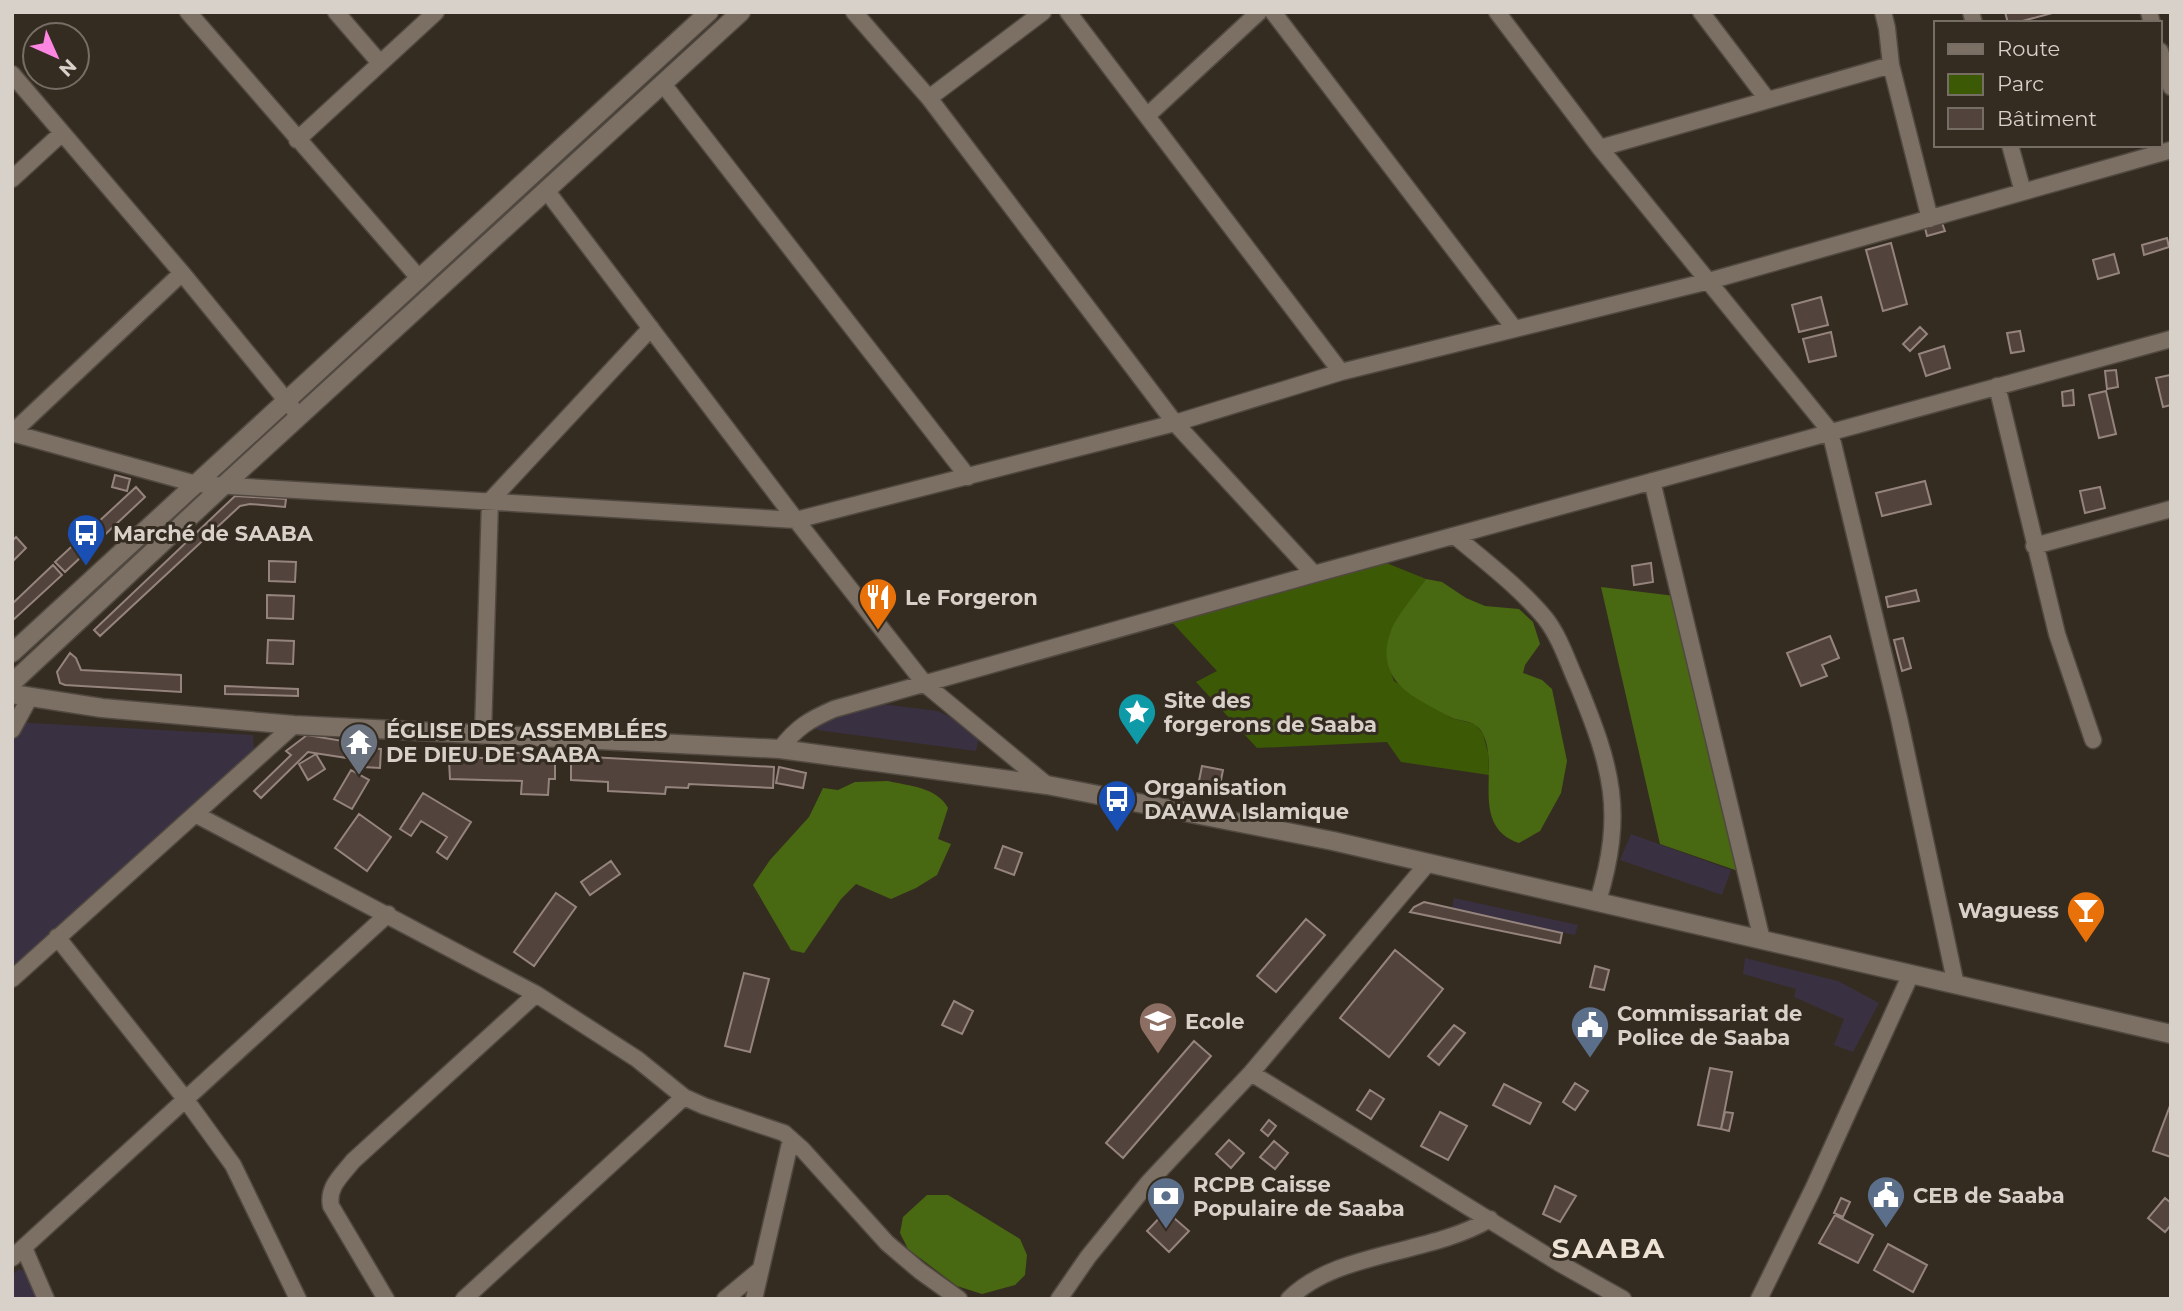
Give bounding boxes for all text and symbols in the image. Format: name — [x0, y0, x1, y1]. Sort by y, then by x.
north arrow — [21, 21, 91, 91]
legend — [1934, 21, 2162, 147]
text: Route — [1997, 36, 2060, 61]
text: N — [54, 54, 81, 81]
text: Parc — [1997, 71, 2044, 96]
text: Bâtiment — [1997, 106, 2097, 131]
bus stop icon: Marché de SAABA — [65, 512, 107, 567]
place label: Marché de SAABA — [113, 521, 314, 546]
restaurant icon: Le Forgeron — [857, 576, 899, 631]
place label: Le Forgeron — [905, 585, 1038, 610]
place label: Site des forgerons de Saaba — [1164, 688, 1377, 737]
place icon: Site des forgerons de Saaba — [1116, 691, 1158, 746]
place label: ÉGLISE DES ASSEMBLÉES DE DIEU DE SAABA — [386, 718, 667, 767]
temple icon: ÉGLISE DES ASSEMBLÉES DE DIEU DE SAABA — [338, 721, 380, 776]
place label: Organisation DA'AWA Islamique — [1144, 775, 1349, 824]
bus stop icon: Organisation DA'AWA Islamique — [1096, 778, 1138, 833]
bar icon: Waguess — [2065, 889, 2107, 944]
place label: Waguess — [1958, 898, 2059, 923]
school or university icon: Ecole — [1137, 1000, 1179, 1055]
place label: Commissariat de Police de Saaba — [1617, 1001, 1802, 1050]
public building icon: Commissariat de Police de Saaba — [1569, 1004, 1611, 1059]
place label: Ecole — [1185, 1009, 1245, 1034]
place label: RCPB Caisse Populaire de Saaba — [1193, 1172, 1405, 1221]
public building icon: CEB de Saaba — [1865, 1174, 1907, 1229]
bank icon: RCPB Caisse Populaire de Saaba — [1145, 1175, 1187, 1230]
place label: CEB de Saaba — [1913, 1183, 2065, 1208]
district label: SAABA — [1552, 1231, 1666, 1265]

